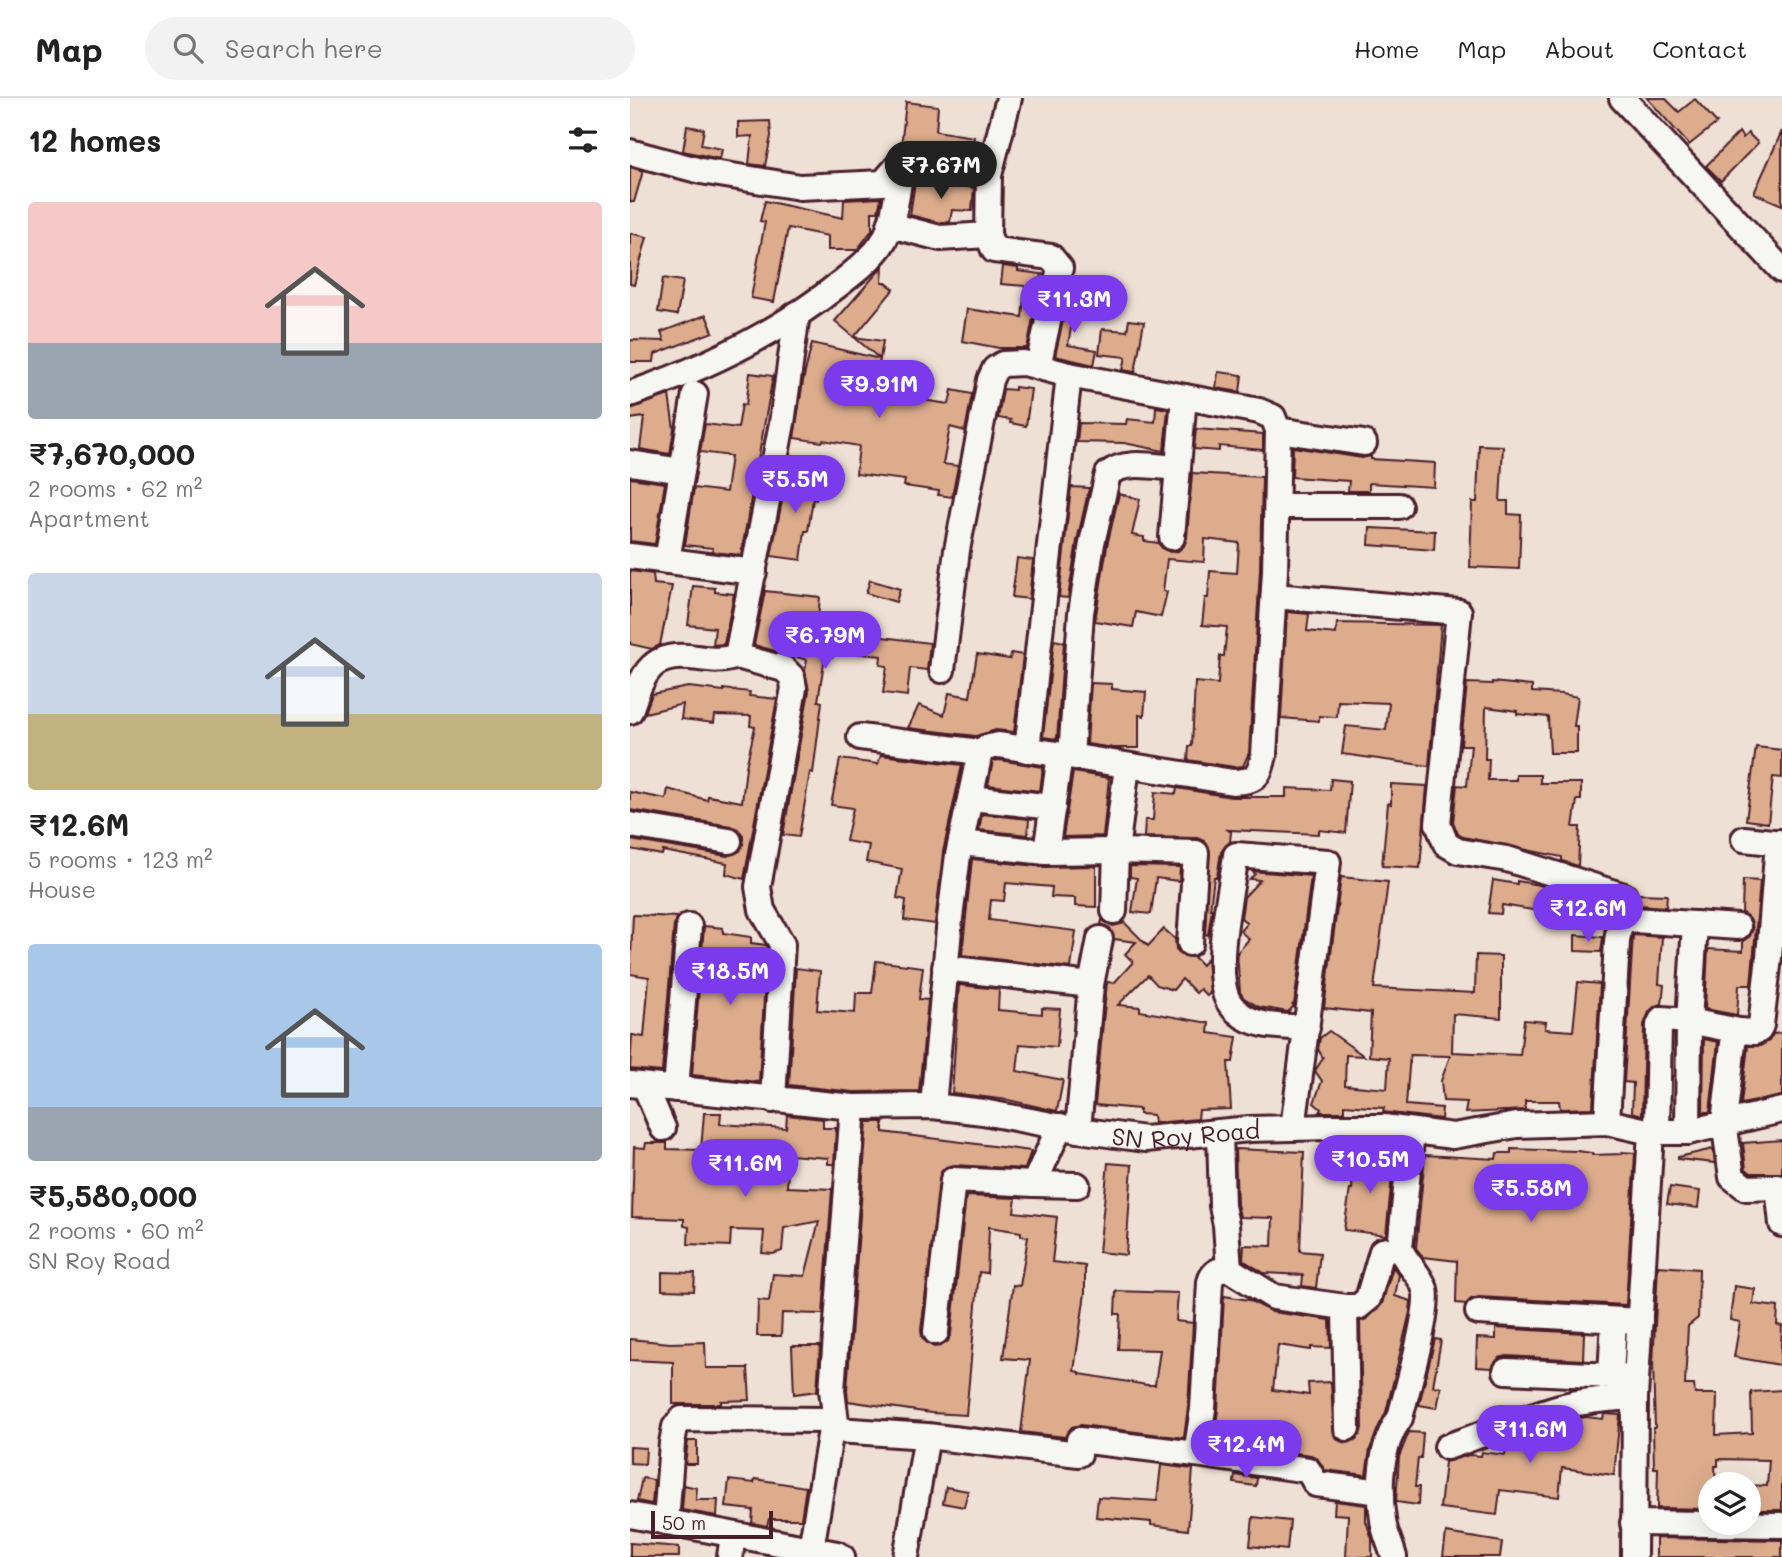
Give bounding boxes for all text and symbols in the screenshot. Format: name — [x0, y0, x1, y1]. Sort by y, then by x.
search box — [145, 17, 635, 80]
text: Map — [35, 27, 103, 70]
icon: search — [169, 29, 207, 67]
text: Search here — [225, 31, 383, 65]
text: Home — [1354, 33, 1419, 64]
text: Map — [1457, 33, 1506, 64]
text: About — [1544, 33, 1614, 64]
text: Contact — [1652, 33, 1747, 64]
text: 12 homes — [28, 120, 161, 160]
icon: filters — [564, 121, 602, 159]
pin: ₹7.67M — [884, 141, 998, 201]
text: ₹7.67M — [901, 149, 981, 179]
icon: home — [252, 248, 378, 374]
pin: ₹11.3M — [1017, 275, 1131, 335]
text: ₹11.3M — [1036, 283, 1112, 313]
pin: ₹9.91M — [822, 360, 936, 420]
text: ₹9.91M — [840, 368, 918, 398]
text: ₹7,670,000 — [28, 433, 195, 473]
pin: ₹5.5M — [746, 456, 844, 515]
text: ₹5.5M — [761, 463, 829, 493]
text: 2 rooms · 62 m² — [28, 473, 202, 503]
text: Apartment — [28, 503, 150, 533]
pin: ₹6.79M — [768, 612, 882, 671]
icon: home — [252, 619, 378, 745]
text: ₹6.79M — [784, 619, 866, 649]
text: ₹12.6M — [28, 804, 130, 844]
text: 5 rooms · 123 m² — [28, 844, 213, 874]
text: House — [28, 874, 96, 904]
pin: ₹12.6M — [1531, 884, 1645, 944]
text: ₹12.6M — [1549, 892, 1627, 922]
pin: ₹18.5M — [673, 948, 787, 1007]
text: ₹18.5M — [691, 955, 769, 985]
icon: home — [252, 990, 378, 1116]
street label: SN Roy Road — [1110, 1113, 1260, 1155]
pin: ₹10.5M — [1313, 1136, 1427, 1195]
pin: ₹11.6M — [688, 1140, 802, 1199]
text: ₹10.5M — [1330, 1143, 1410, 1173]
text: ₹11.6M — [707, 1147, 783, 1177]
pin: ₹5.58M — [1474, 1164, 1588, 1224]
text: ₹5.58M — [1490, 1172, 1572, 1202]
text: ₹5,580,000 — [28, 1175, 197, 1215]
text: 2 rooms · 60 m² — [28, 1215, 204, 1245]
text: SN Roy Road — [28, 1245, 170, 1275]
pin: ₹11.6M — [1473, 1406, 1587, 1465]
text: ₹11.6M — [1492, 1413, 1568, 1443]
pin: ₹12.4M — [1189, 1420, 1303, 1480]
text: ₹12.4M — [1207, 1428, 1285, 1458]
map controls — [1698, 1472, 1761, 1535]
button: layers — [1698, 1472, 1761, 1535]
scale bar — [651, 1508, 774, 1540]
text: 50 m — [662, 1510, 706, 1535]

